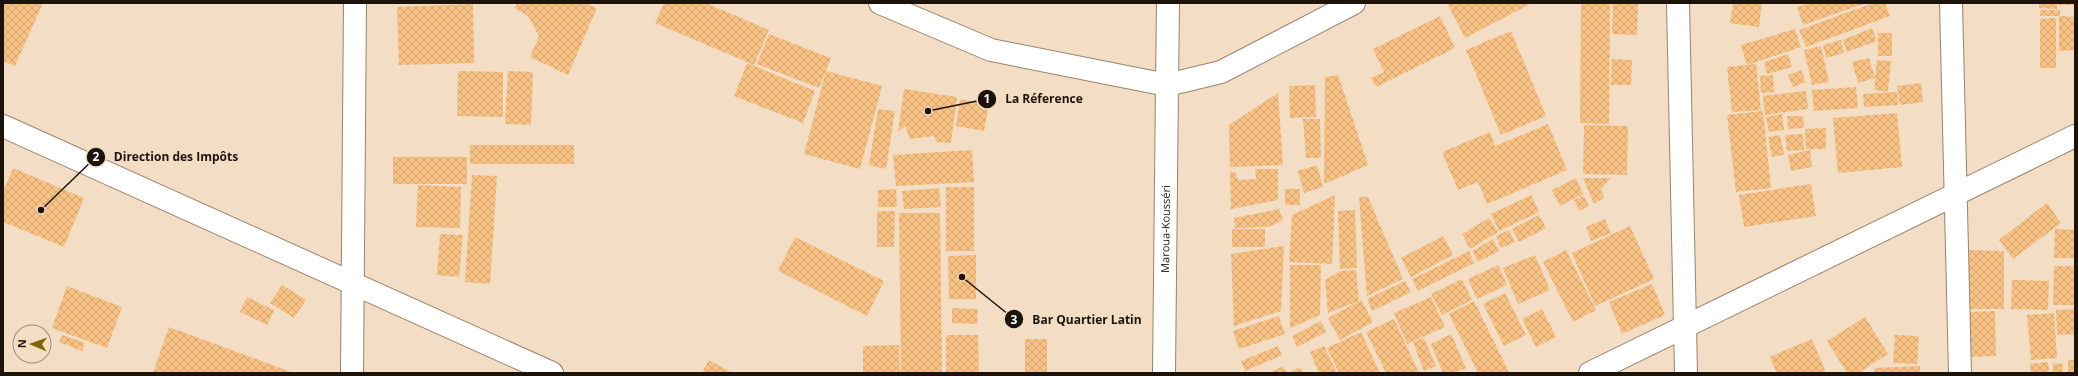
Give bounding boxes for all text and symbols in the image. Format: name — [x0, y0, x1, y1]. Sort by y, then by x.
callout: La Réference — [977, 87, 1090, 111]
text: 1 — [984, 90, 990, 107]
text: La Réference — [1005, 90, 1083, 107]
callout: Direction des Impôts — [86, 145, 246, 169]
text: 2 — [93, 148, 100, 165]
text: Direction des Impôts — [114, 148, 238, 165]
street label: Maroua-Kousséri — [1157, 185, 1173, 273]
callout: Bar Quartier Latin — [1004, 307, 1150, 331]
text: 3 — [1011, 311, 1018, 328]
text: Bar Quartier Latin — [1032, 311, 1142, 328]
north arrow — [12, 324, 52, 364]
text: N — [14, 339, 29, 348]

